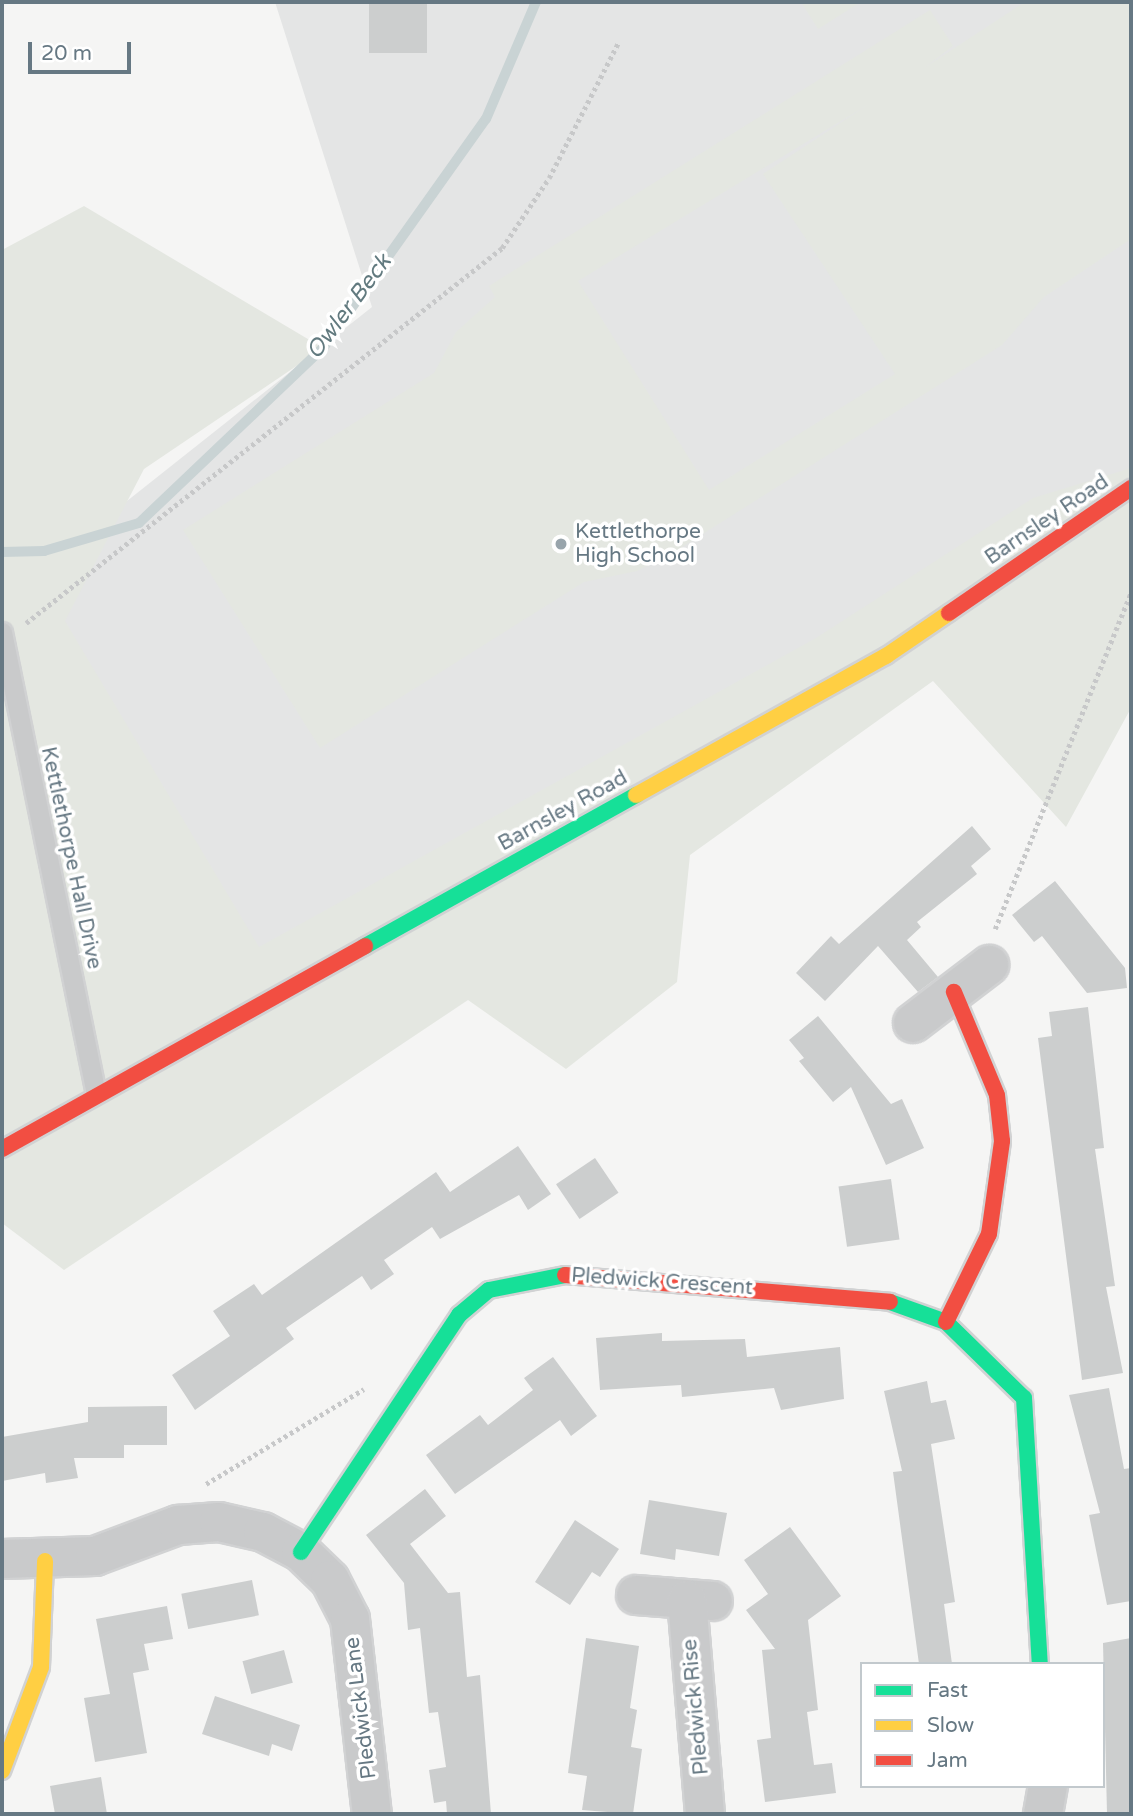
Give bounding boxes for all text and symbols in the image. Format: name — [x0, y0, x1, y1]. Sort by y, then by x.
scale bar — [32, 28, 135, 72]
text: 20 m — [41, 41, 92, 66]
water label: Owler Beck — [301, 249, 397, 365]
street label: Barnsley Road — [980, 469, 1114, 571]
place label: Kettlethorpe High School — [575, 519, 701, 569]
marker: Kettlethorpe High School — [553, 536, 569, 552]
street label: Kettlethorpe Hall Drive — [35, 745, 107, 971]
street label: Barnsley Road — [494, 765, 632, 857]
street label: Pledwick Crescent — [570, 1263, 754, 1301]
street label: Pledwick Lane — [340, 1636, 382, 1780]
street label: Pledwick Rise — [678, 1638, 714, 1776]
legend — [860, 1662, 1105, 1788]
text: Fast — [927, 1678, 968, 1703]
text: Slow — [927, 1713, 974, 1738]
text: Jam — [927, 1748, 968, 1773]

